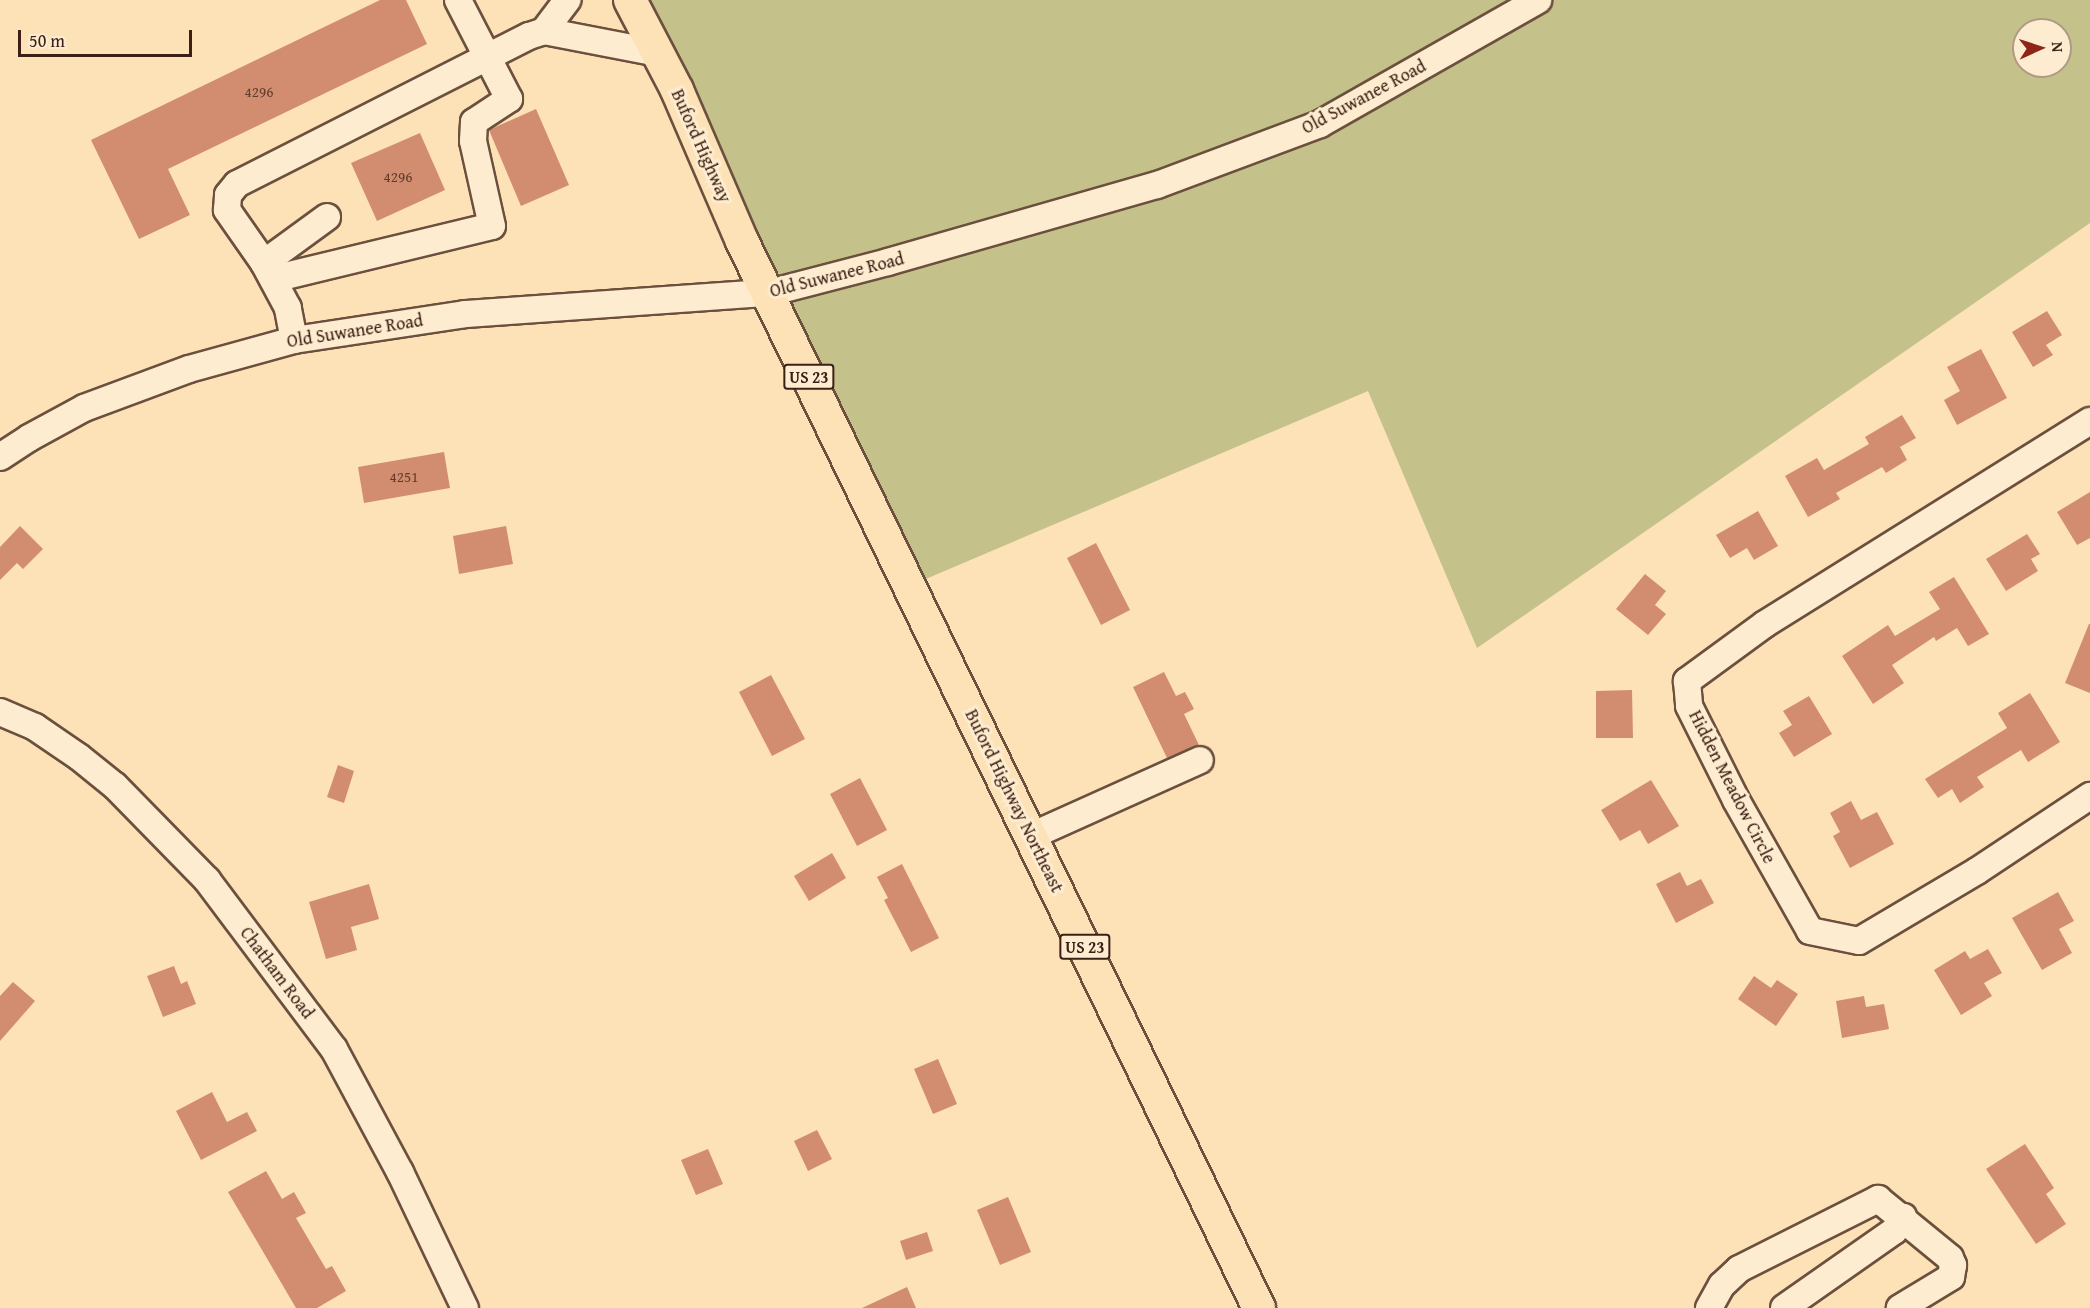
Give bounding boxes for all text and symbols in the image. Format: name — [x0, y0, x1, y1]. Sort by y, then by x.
scale bar — [21, 18, 195, 56]
north arrow — [2012, 18, 2072, 78]
text: 50 m — [29, 27, 65, 54]
text: N — [2046, 41, 2070, 53]
street label: Old Suwanee Road — [1298, 55, 1430, 139]
house number: 4296 — [245, 83, 273, 101]
street label: Buford Highway — [666, 86, 736, 206]
house number: 4296 — [384, 168, 412, 186]
street label: Old Suwanee Road — [768, 248, 906, 302]
street label: Old Suwanee Road — [285, 310, 425, 352]
road number: US 23 — [782, 364, 836, 390]
house number: 4251 — [390, 468, 418, 486]
street label: Buford Highway Northeast — [960, 706, 1068, 896]
street label: Hidden Meadow Circle — [1684, 707, 1780, 867]
street label: Chatham Road — [235, 923, 319, 1023]
road number: US 23 — [1058, 934, 1112, 960]

